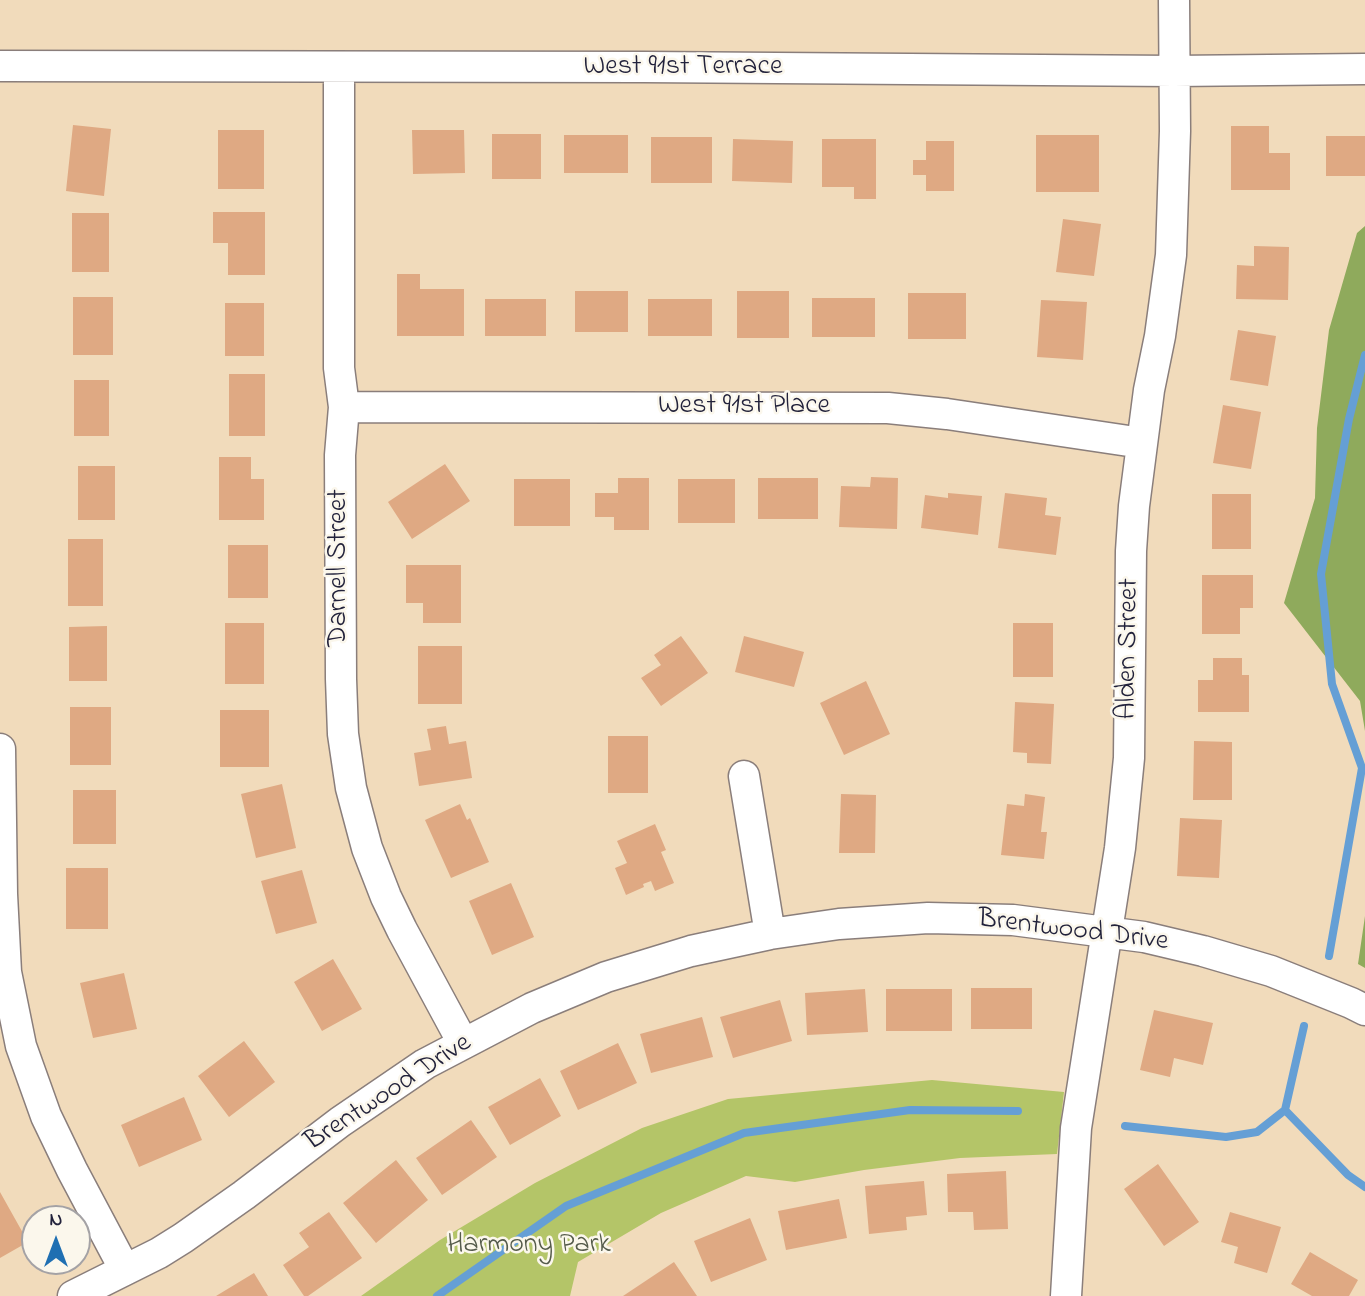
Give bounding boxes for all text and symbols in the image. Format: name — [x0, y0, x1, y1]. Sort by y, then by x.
street label: West 91st Terrace — [584, 51, 782, 85]
street label: West 91st Place — [658, 390, 830, 424]
street label: Darnell Street — [323, 489, 357, 647]
street label: Alden Street — [1112, 578, 1148, 720]
street label: Brentwood Drive — [976, 904, 1170, 960]
street label: Brentwood Drive — [299, 1028, 479, 1160]
north arrow — [21, 1205, 91, 1275]
text: N — [50, 1207, 62, 1234]
park label: Harmony Park — [447, 1229, 611, 1263]

